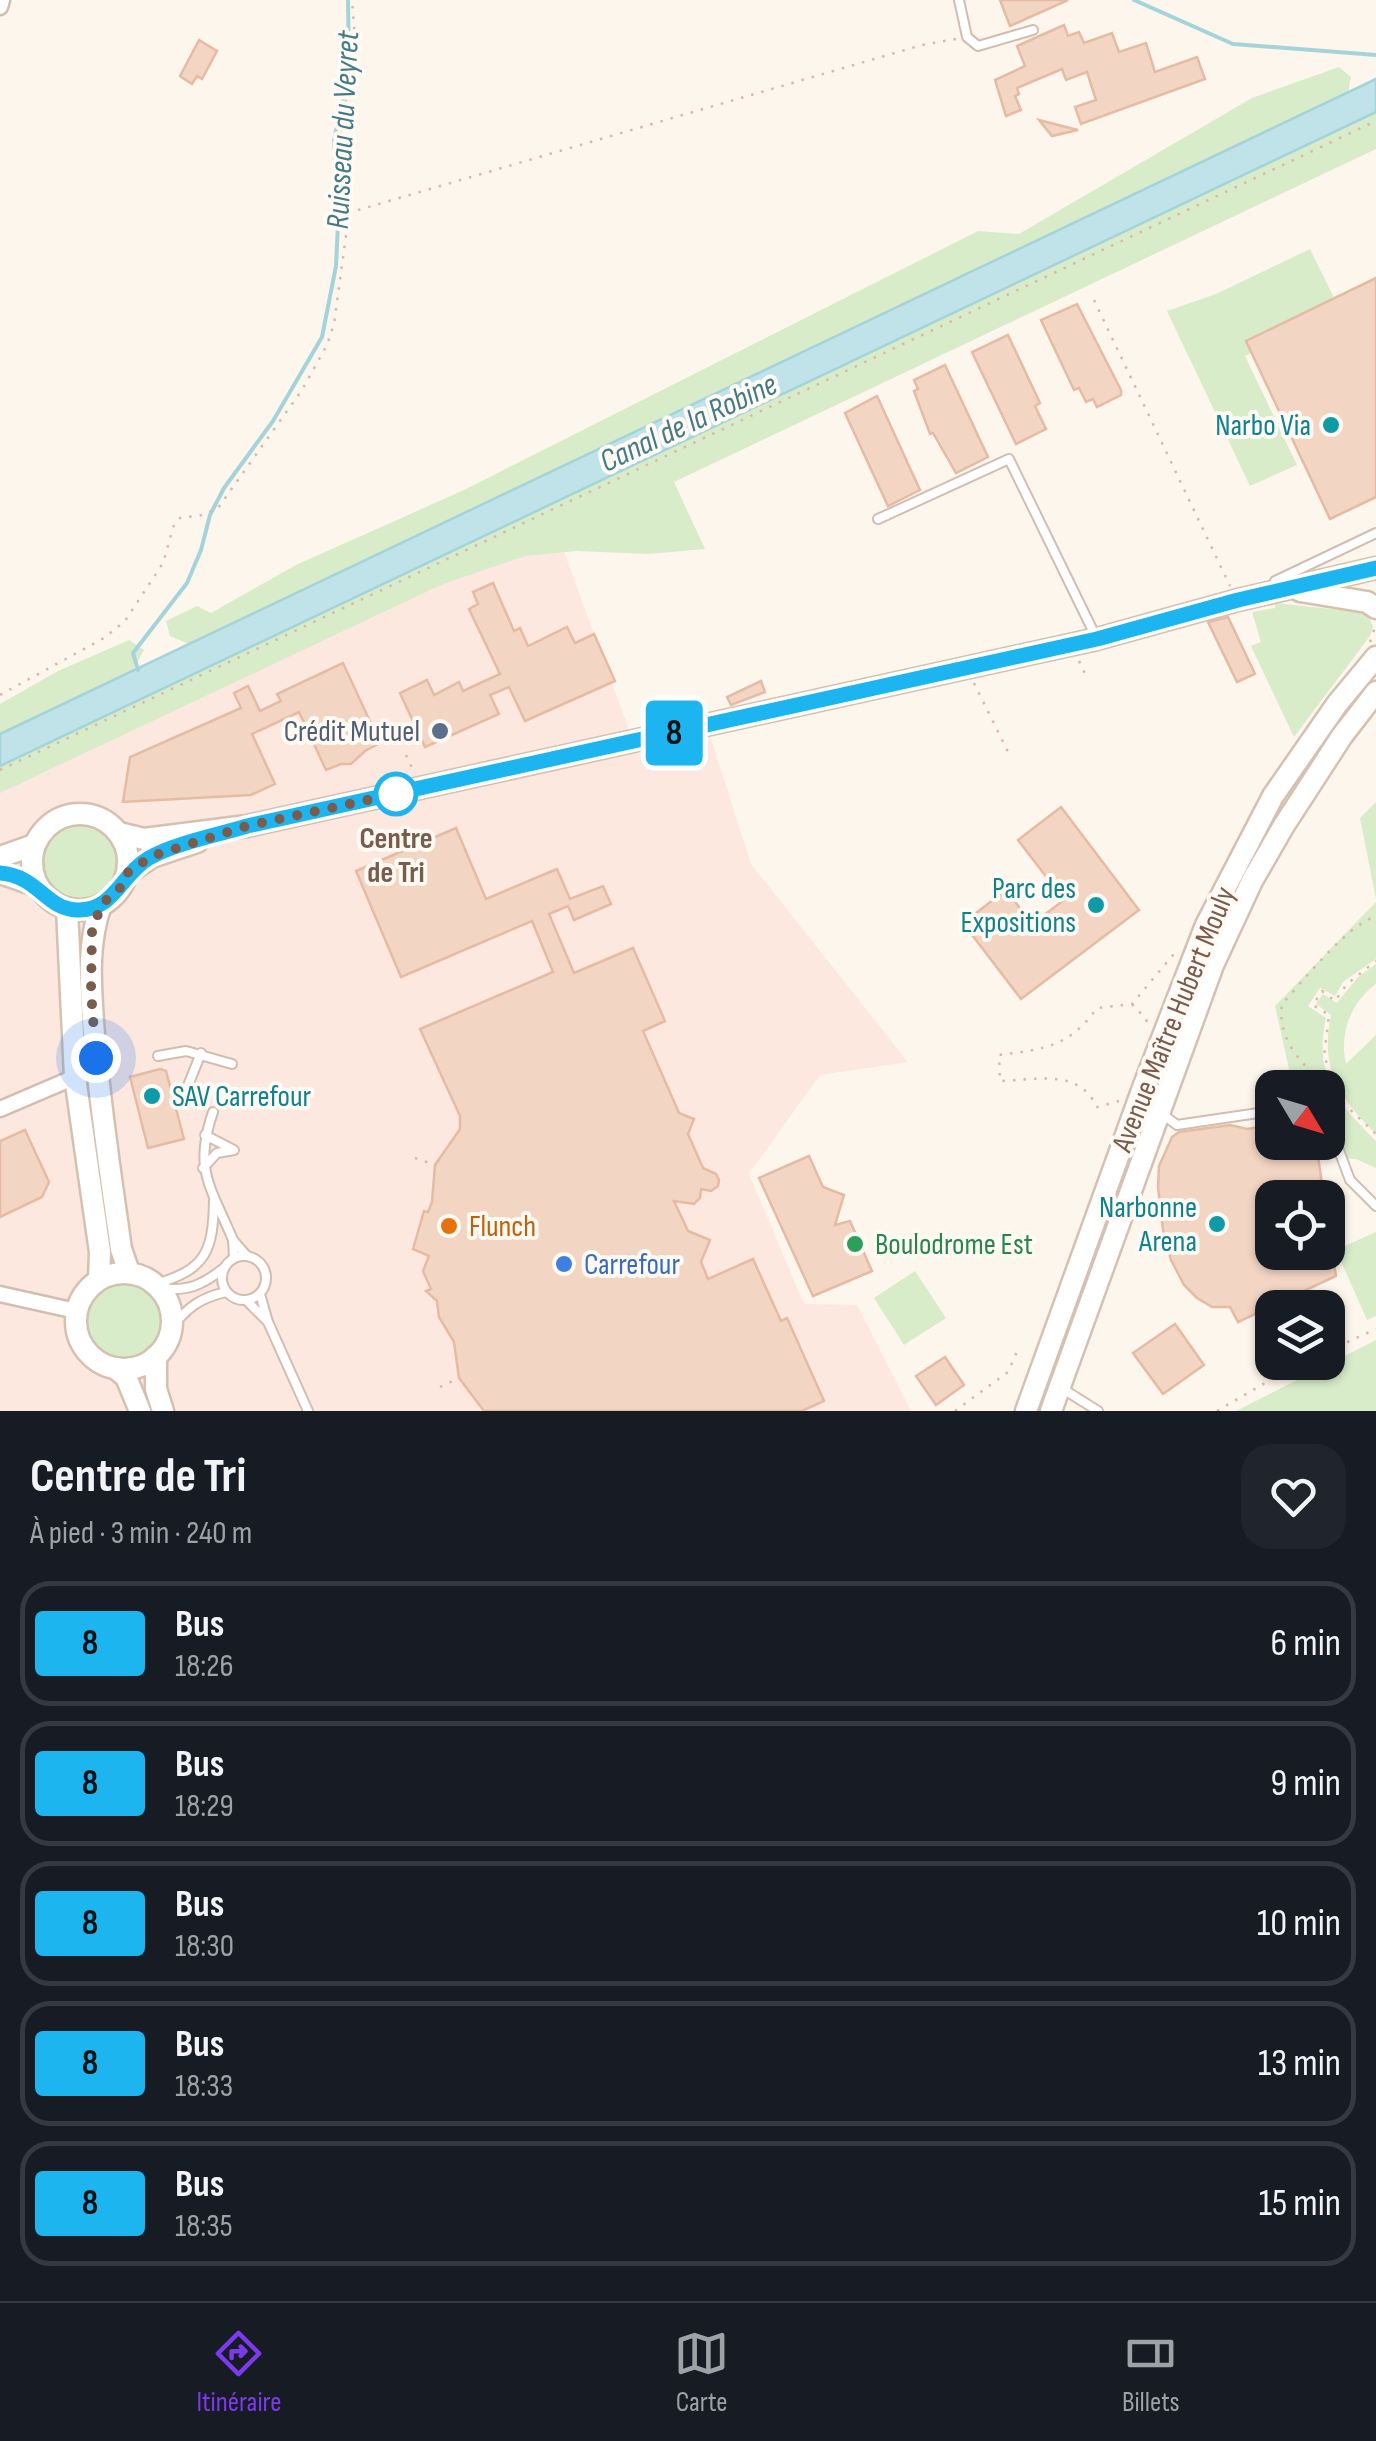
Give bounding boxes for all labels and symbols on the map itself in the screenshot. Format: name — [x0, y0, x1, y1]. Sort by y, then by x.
water label: Ruisseau du Veyret — [319, 29, 368, 230]
water label: Canal de la Robine — [594, 365, 784, 481]
place label: Narbo Via — [1215, 408, 1311, 444]
marker: Narbo Via — [1320, 414, 1342, 436]
line badge: 8 — [642, 700, 706, 766]
place label: Crédit Mutuel — [284, 714, 420, 750]
marker: Crédit Mutuel — [429, 720, 451, 742]
marker: Centre de Tri — [375, 773, 417, 815]
place label: Centre de Tri — [359, 821, 433, 891]
place label: Parc des Expositions — [960, 871, 1076, 941]
street label: Avenue Maître Hubert Mouly — [1104, 881, 1244, 1158]
marker: Parc des Expositions — [1085, 894, 1107, 916]
your location — [71, 1033, 121, 1083]
north arrow — [1255, 1070, 1345, 1160]
place label: SAV Carrefour — [172, 1079, 311, 1115]
marker: SAV Carrefour — [141, 1085, 163, 1107]
place label: Narbonne Arena — [1099, 1190, 1197, 1260]
place label: Flunch — [469, 1209, 536, 1245]
marker: Narbonne Arena — [1206, 1213, 1228, 1235]
marker: Flunch — [438, 1215, 460, 1237]
place label: Boulodrome Est — [875, 1227, 1033, 1263]
marker: Boulodrome Est — [844, 1233, 866, 1255]
place label: Carrefour — [584, 1247, 680, 1283]
marker: Carrefour — [553, 1253, 575, 1275]

